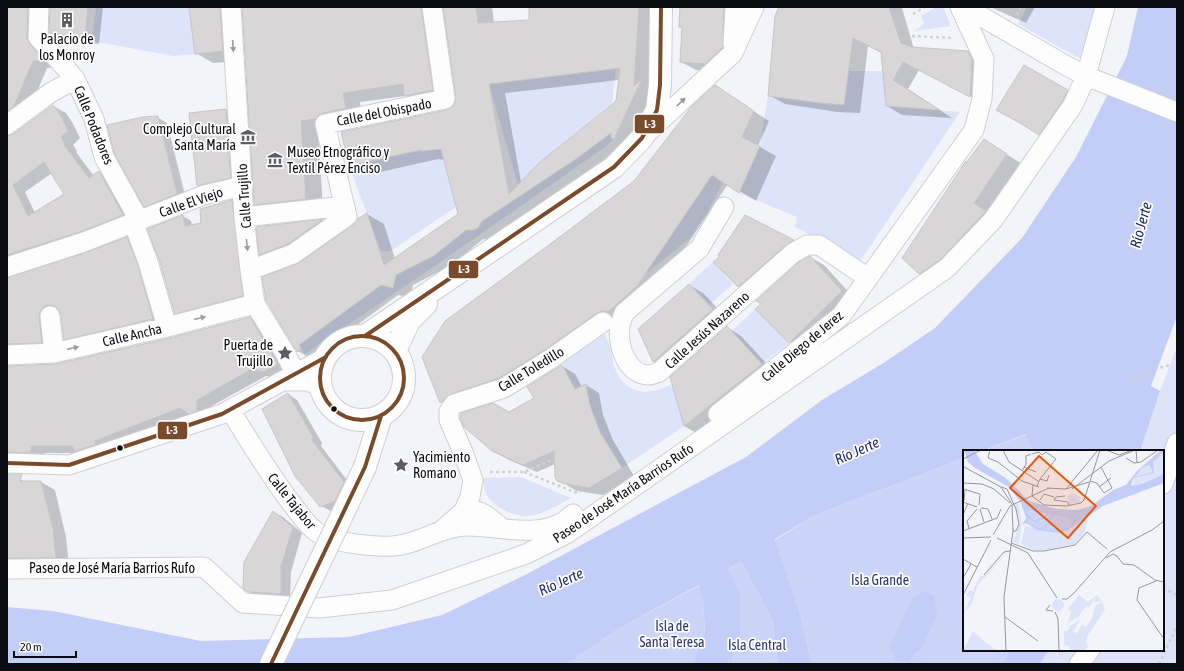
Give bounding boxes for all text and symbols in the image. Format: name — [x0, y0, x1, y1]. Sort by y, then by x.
building icon: Palacio de los Monroy — [58, 11, 76, 29]
place label: Palacio de los Monroy — [39, 31, 95, 63]
one-way arrow — [230, 40, 237, 52]
street label: Calle Podadores — [71, 83, 117, 167]
street label: Calle del Obispado — [335, 95, 433, 129]
one-way arrow — [676, 97, 686, 107]
line badge: L-3 — [634, 114, 665, 134]
text: L-3 — [644, 118, 656, 130]
place label: Complejo Cultural Santa María — [143, 121, 236, 153]
museum icon: Complejo Cultural Santa María — [239, 128, 257, 146]
place label: Museo Etnográfico y Textil Pérez Enciso — [287, 144, 389, 176]
museum icon: Museo Etnográfico y Textil Pérez Enciso — [266, 151, 284, 169]
street label: Calle Trujillo — [234, 163, 254, 229]
street label: Calle El Viejo — [157, 184, 225, 220]
water label: Río Jerte — [1126, 200, 1155, 250]
one-way arrow — [244, 239, 251, 251]
line badge: L-3 — [448, 260, 479, 279]
text: L-3 — [458, 263, 470, 275]
street label: Calle Jesús Nazareno — [662, 288, 752, 372]
street label: Calle Diego de Jerez — [758, 307, 846, 385]
one-way arrow — [194, 315, 206, 321]
street label: Calle Ancha — [101, 320, 163, 350]
place label: Puerta de Trujillo — [224, 337, 273, 369]
street label: Calle Toledillo — [495, 343, 567, 395]
place icon: Puerta de Trujillo — [276, 344, 294, 362]
one-way arrow — [67, 345, 80, 351]
unlabelled marker — [329, 404, 339, 414]
line badge: L-3 — [157, 421, 188, 440]
text: L-3 — [166, 424, 178, 436]
water label: Río Jerte — [832, 433, 882, 468]
street label: Paseo de José María Barrios Rufo — [550, 440, 696, 546]
unlabelled marker — [115, 443, 125, 453]
place label: Yacimiento Romano — [413, 449, 470, 481]
inset map — [963, 450, 1164, 651]
place icon: Yacimiento Romano — [392, 456, 410, 474]
street label: Calle Tajabor — [265, 470, 320, 533]
street label: Paseo de José María Barrios Rufo — [29, 560, 195, 576]
water label: Río Jerte — [536, 564, 586, 599]
park label: Isla Grande — [851, 572, 909, 588]
park label: Isla de Santa Teresa — [639, 618, 705, 650]
scale bar — [14, 633, 76, 659]
park label: Isla Central — [728, 637, 786, 653]
text: 20 m — [20, 640, 42, 654]

